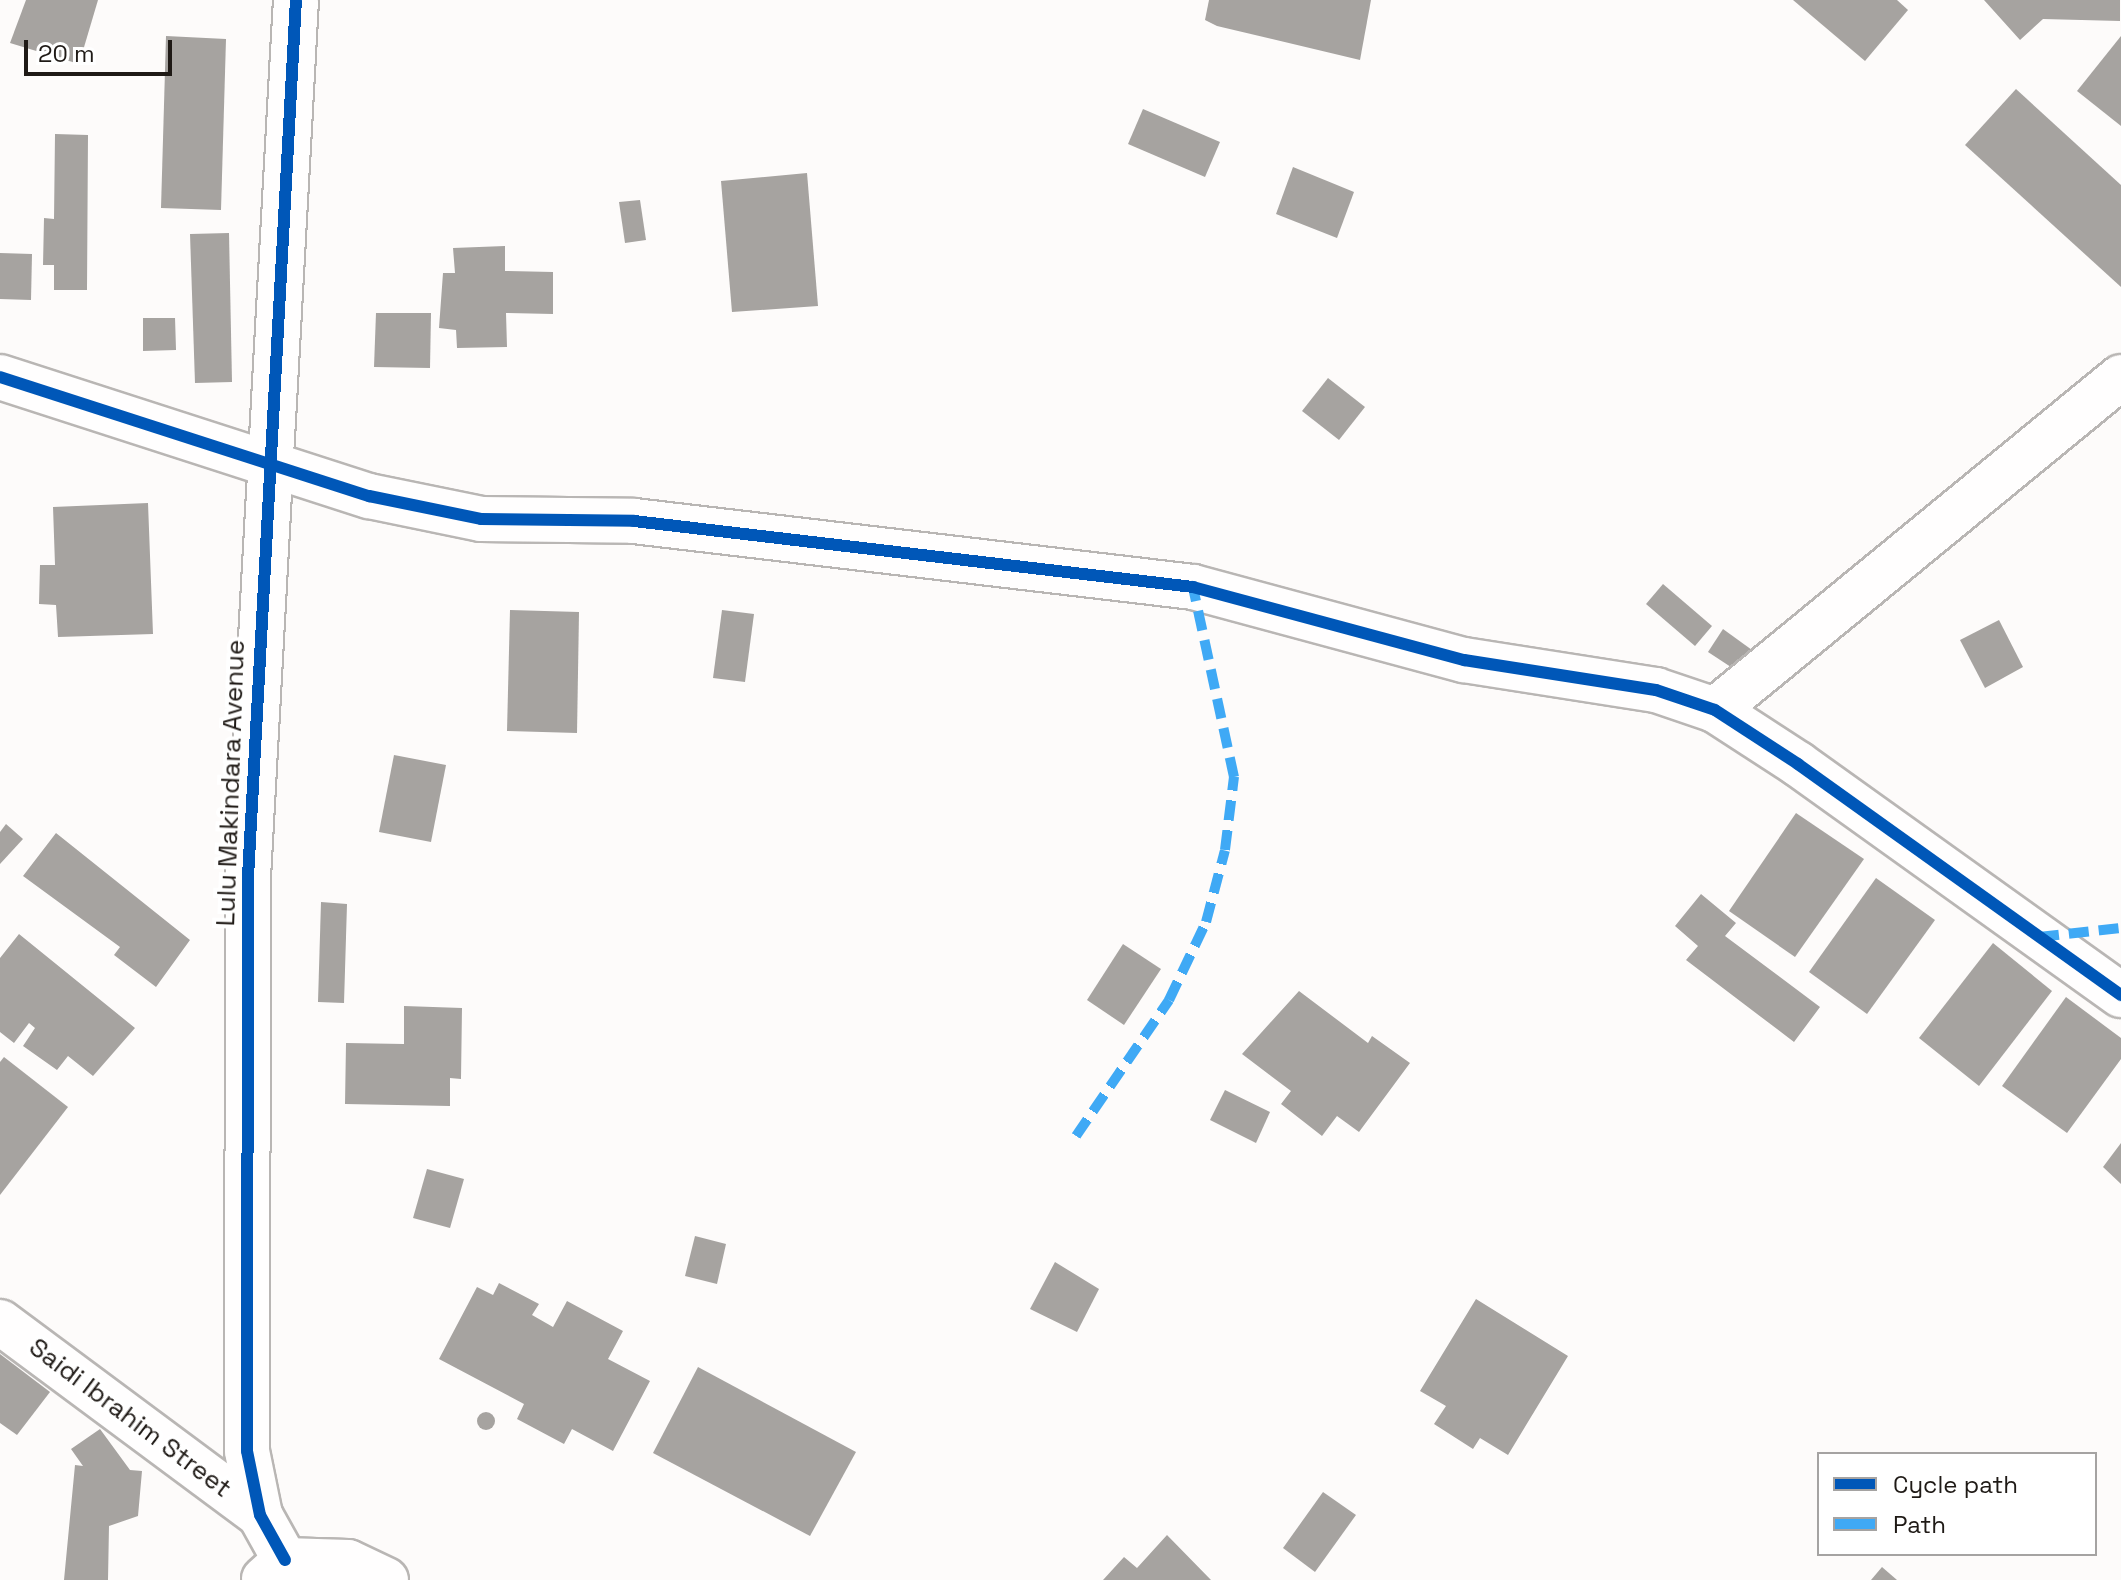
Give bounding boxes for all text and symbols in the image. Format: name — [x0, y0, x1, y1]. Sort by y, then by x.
scale bar — [28, 24, 176, 74]
text: 20 m — [38, 38, 95, 69]
street label: Lulu Makindara Avenue — [210, 639, 252, 927]
street label: Saidi Ibrahim Street — [23, 1332, 237, 1504]
legend — [1817, 1452, 2097, 1556]
text: Cycle path — [1893, 1469, 2018, 1500]
text: Path — [1893, 1509, 1946, 1540]

